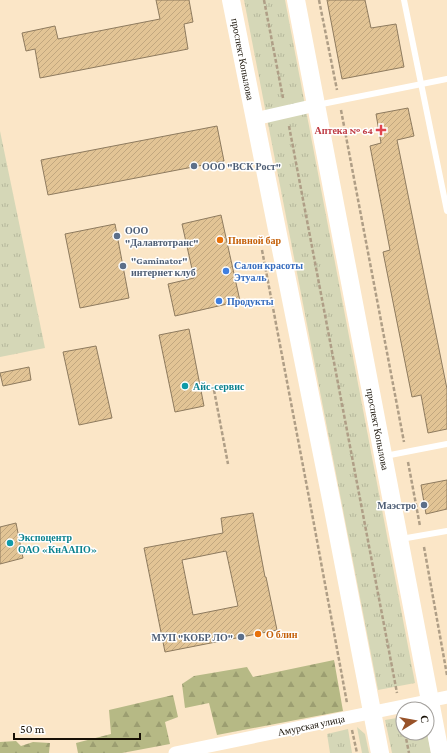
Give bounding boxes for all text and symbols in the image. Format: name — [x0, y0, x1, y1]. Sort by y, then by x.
street label: проспект Копылова — [229, 17, 256, 101]
place label: Аптека № 64 — [315, 125, 374, 136]
marker: Аптека № 64 — [376, 125, 386, 135]
marker: ООО "ВСК Рост" — [189, 161, 199, 171]
place label: ООО "ВСК Рост" — [202, 161, 281, 172]
place label: ООО "Далавтотранс" — [125, 225, 199, 248]
marker: ООО "Далавтотранс" — [112, 231, 122, 241]
marker: Пивной бар — [215, 235, 225, 245]
place label: Пивной бар — [228, 235, 281, 246]
place label: "Gaminator" интернет клуб — [131, 255, 196, 278]
place label: Салон красоты Этуаль — [234, 260, 303, 283]
marker: "Gaminator" интернет клуб — [118, 261, 128, 271]
marker: Салон красоты Этуаль — [221, 266, 231, 276]
marker: Продукты — [214, 296, 224, 306]
place label: Продукты — [227, 296, 274, 307]
marker: Айс-сервис — [180, 381, 190, 391]
place label: Айс-сервис — [193, 381, 245, 392]
street label: проспект Копылова — [364, 387, 391, 471]
place label: Маэстро — [377, 500, 416, 511]
marker: Маэстро — [419, 500, 429, 510]
place label: Экспоцентр ОАО «КнААПО» — [18, 532, 97, 555]
marker: Экспоцентр ОАО «КнААПО» — [5, 538, 15, 548]
marker: О блин — [253, 629, 263, 639]
place label: О блин — [266, 629, 298, 640]
place label: МУП "КОБР ЛО" — [151, 632, 233, 643]
marker: МУП "КОБР ЛО" — [236, 632, 246, 642]
north arrow — [395, 701, 435, 741]
street label: Амурская улица — [277, 713, 346, 738]
text: С — [418, 714, 431, 724]
scale bar — [14, 715, 140, 741]
text: 50 m — [20, 722, 45, 736]

